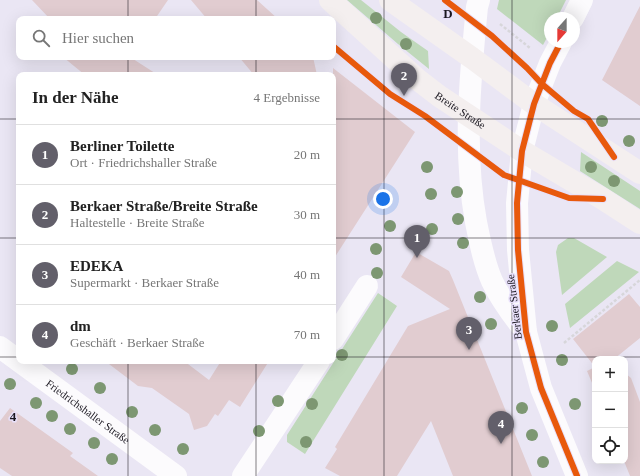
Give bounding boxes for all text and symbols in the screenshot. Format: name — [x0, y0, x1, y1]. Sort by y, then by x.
text: D — [443, 6, 453, 21]
north arrow — [544, 12, 580, 48]
search box — [16, 16, 336, 60]
icon: search — [30, 27, 52, 49]
text: Hier suchen — [62, 30, 134, 46]
pin: 2 — [391, 63, 417, 96]
text: In der Nähe — [32, 88, 119, 107]
street label: Breite Straße — [433, 89, 488, 131]
text: 4 Ergebnisse — [253, 90, 320, 105]
text: Berliner Toilette — [70, 138, 174, 154]
text: 1 — [42, 147, 48, 162]
text: 20 m — [294, 147, 320, 162]
text: Ort · Friedrichshaller Straße — [70, 155, 217, 170]
your location — [373, 189, 393, 209]
text: Berkaer Straße/Breite Straße — [70, 198, 258, 214]
text: 2 — [42, 207, 48, 222]
text: 30 m — [294, 207, 320, 222]
text: Haltestelle · Breite Straße — [70, 215, 205, 230]
pin: 1 — [404, 225, 430, 258]
text: EDEKA — [70, 258, 123, 274]
text: 3 — [42, 267, 48, 282]
text: 40 m — [294, 267, 320, 282]
street label: Berkaer Straße — [504, 274, 524, 340]
text: Supermarkt · Berkaer Straße — [70, 275, 219, 290]
pin: 3 — [456, 317, 482, 350]
text: dm — [70, 318, 91, 334]
text: 4 — [42, 327, 48, 342]
text: 70 m — [294, 327, 320, 342]
text: Geschäft · Berkaer Straße — [70, 335, 205, 350]
map controls — [592, 356, 628, 464]
button: + — [592, 356, 628, 392]
street label: Friedrichshaller Straße — [44, 377, 132, 446]
button: − — [592, 392, 628, 428]
text: 4 — [10, 409, 17, 424]
pin: 4 — [488, 411, 514, 444]
button: locate — [592, 428, 628, 464]

